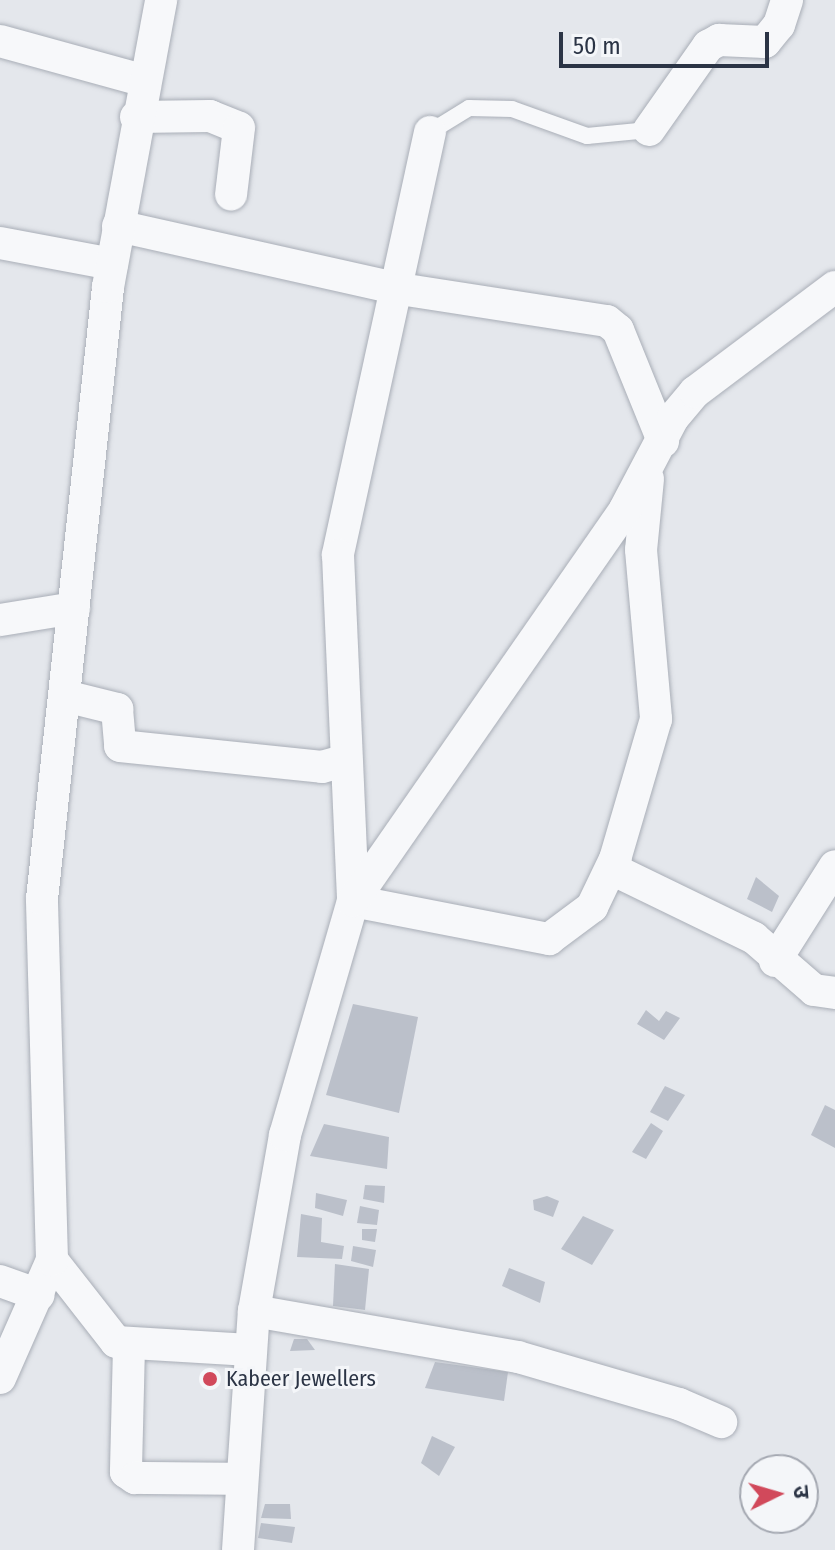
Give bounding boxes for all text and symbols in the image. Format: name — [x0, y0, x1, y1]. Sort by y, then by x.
scale bar — [563, 16, 773, 66]
text: 50 m — [573, 32, 621, 60]
place label: Kabeer Jewellers — [226, 1366, 376, 1392]
marker: Kabeer Jewellers — [201, 1370, 219, 1388]
north arrow — [739, 1454, 819, 1534]
text: उ — [787, 1484, 815, 1500]

